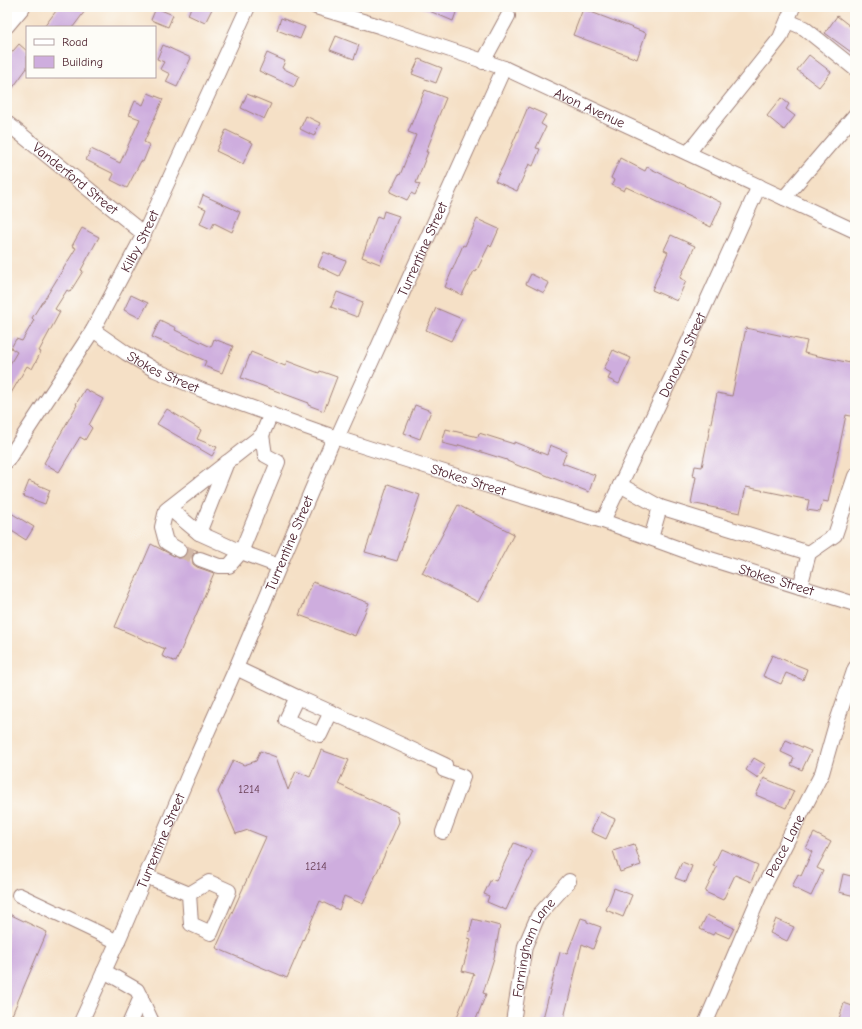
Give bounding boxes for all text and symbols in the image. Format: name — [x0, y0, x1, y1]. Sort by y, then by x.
legend — [26, 26, 156, 78]
text: Road — [62, 35, 88, 49]
text: Building — [62, 55, 103, 69]
street label: Avon Avenue — [551, 84, 627, 132]
street label: Vanderford Street — [29, 139, 122, 219]
street label: Turrentine Street — [394, 198, 452, 299]
street label: Kilby Street — [117, 207, 163, 275]
street label: Donovan Street — [655, 309, 710, 400]
street label: Stokes Street — [124, 348, 202, 397]
street label: Stokes Street — [429, 460, 509, 500]
street label: Turrentine Street — [262, 492, 318, 594]
street label: Stokes Street — [737, 560, 817, 600]
house number: 1214 — [238, 782, 260, 796]
street label: Turrentine Street — [133, 790, 189, 891]
street label: Peace Lane — [762, 812, 808, 881]
house number: 1214 — [305, 859, 327, 873]
street label: Farningham Lane — [509, 895, 559, 999]

